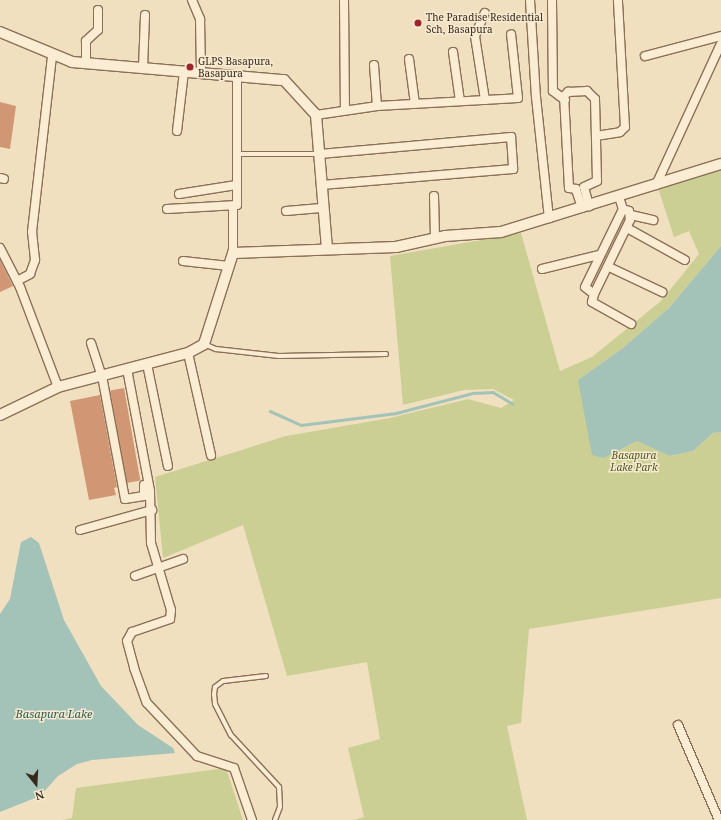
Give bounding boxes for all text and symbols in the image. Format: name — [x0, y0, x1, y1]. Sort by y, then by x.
place label: The Paradise Residential Sch, Basapura — [426, 11, 543, 34]
marker: The Paradise Residential Sch, Basapura — [413, 18, 423, 28]
place label: GLPS Basapura, Basapura — [198, 55, 273, 78]
marker: GLPS Basapura, Basapura — [185, 62, 195, 72]
park label: Basapura Lake Park — [610, 449, 658, 472]
water label: Basapura Lake — [16, 707, 92, 721]
north arrow — [16, 764, 56, 804]
text: N — [33, 787, 46, 804]

